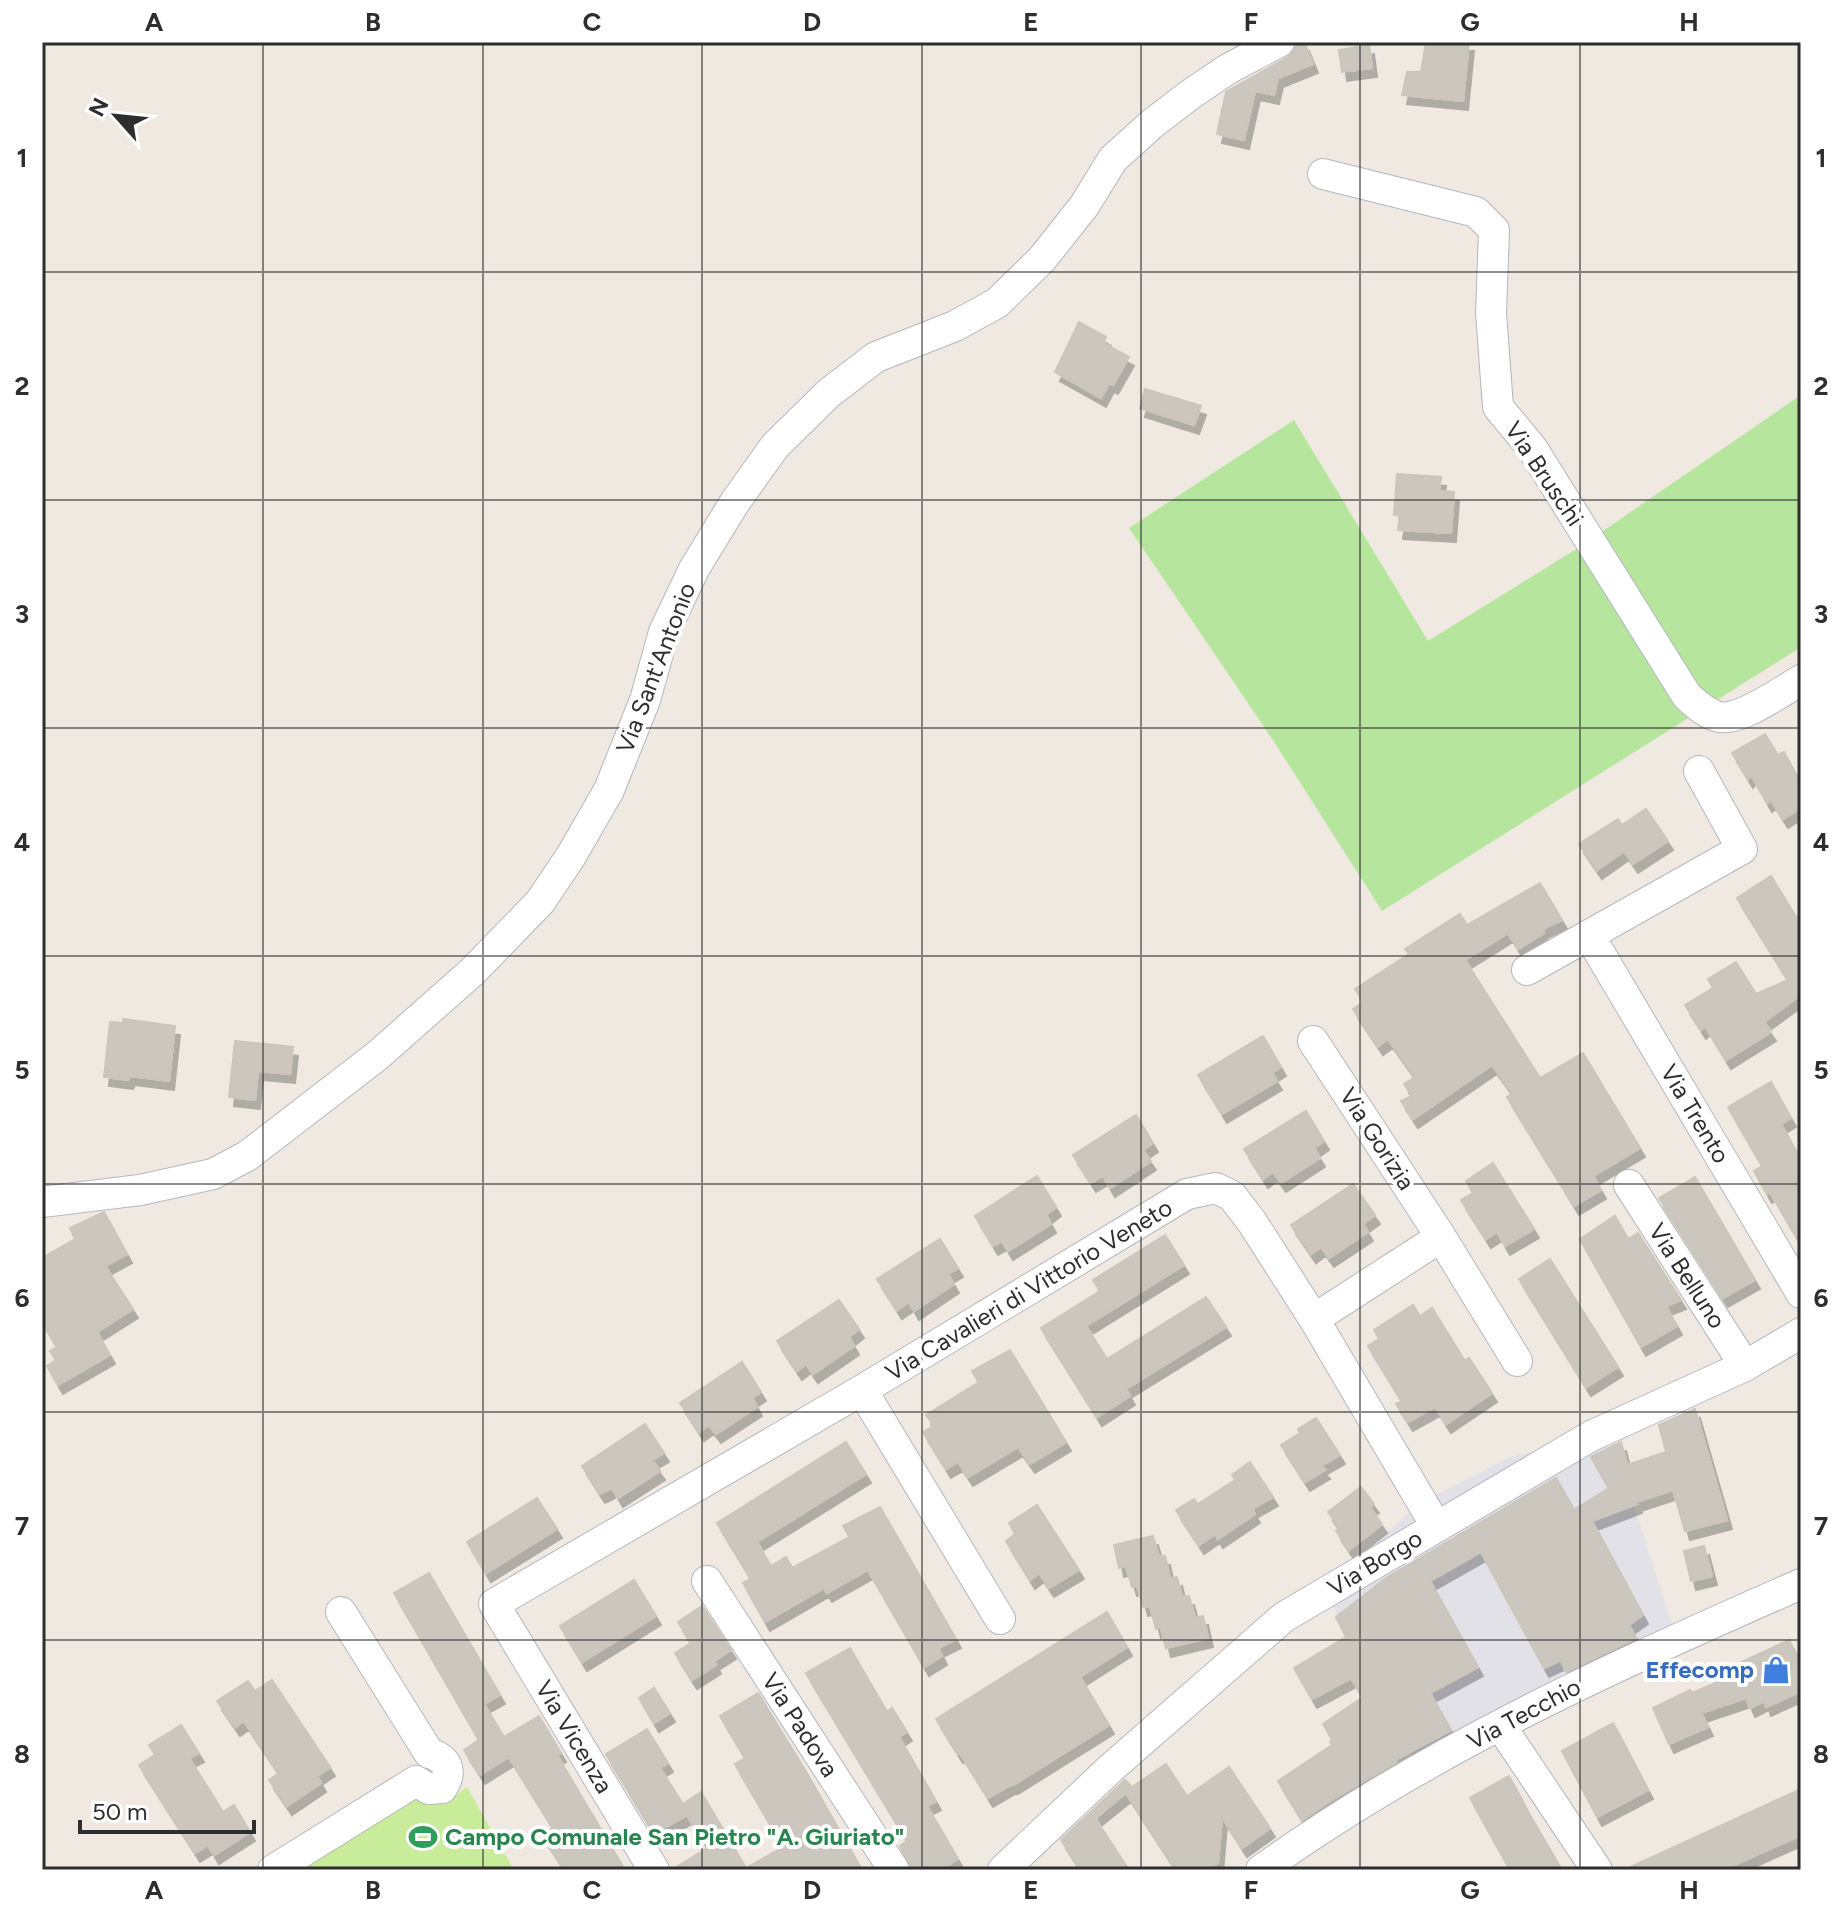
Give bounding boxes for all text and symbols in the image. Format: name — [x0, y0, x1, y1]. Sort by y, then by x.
text: A — [145, 6, 164, 38]
text: B — [365, 6, 381, 38]
text: C — [583, 6, 602, 38]
text: D — [803, 6, 821, 38]
text: E — [1023, 6, 1039, 38]
text: F — [1244, 6, 1258, 38]
text: G — [1460, 6, 1480, 38]
text: H — [1679, 6, 1699, 38]
north arrow — [76, 76, 156, 156]
text: N — [83, 93, 115, 121]
text: 1 — [17, 142, 27, 174]
text: 1 — [1816, 142, 1826, 174]
text: 2 — [14, 370, 30, 402]
text: 2 — [1813, 370, 1829, 402]
street label: Via Bruschi — [1499, 416, 1590, 531]
street label: Via Sant'Antonio — [610, 579, 701, 757]
text: 3 — [15, 598, 29, 630]
text: 3 — [1814, 598, 1828, 630]
text: 4 — [14, 826, 30, 858]
text: 4 — [1813, 826, 1829, 858]
text: 5 — [14, 1054, 30, 1086]
text: 5 — [1813, 1054, 1829, 1086]
street label: Via Trento — [1655, 1059, 1736, 1168]
street label: Via Gorizia — [1334, 1082, 1421, 1195]
street label: Via Cavalieri di Vittorio Veneto — [880, 1192, 1177, 1387]
street label: Via Belluno — [1643, 1218, 1732, 1334]
text: 6 — [14, 1282, 30, 1314]
text: 6 — [1813, 1282, 1829, 1314]
text: 7 — [15, 1510, 29, 1542]
text: 7 — [1814, 1510, 1828, 1542]
street label: Via Borgo — [1322, 1523, 1427, 1602]
place label: Effecomp — [1646, 1655, 1754, 1684]
shop icon: Effecomp — [1761, 1655, 1791, 1685]
street label: Via Padova — [756, 1667, 845, 1782]
street label: Via Tecchio — [1462, 1672, 1585, 1755]
street label: Via Vicenza — [530, 1675, 619, 1798]
text: 8 — [14, 1738, 30, 1770]
text: 8 — [1813, 1738, 1829, 1770]
scale bar — [80, 1784, 254, 1834]
text: 50 m — [92, 1797, 148, 1826]
sports icon: Campo Comunale San Pietro "A. Giuriato" — [408, 1822, 438, 1852]
place label: Campo Comunale San Pietro "A. Giuriato" — [445, 1822, 904, 1851]
text: A — [145, 1874, 164, 1906]
text: B — [365, 1874, 381, 1906]
text: C — [583, 1874, 602, 1906]
text: D — [803, 1874, 821, 1906]
text: E — [1023, 1874, 1039, 1906]
text: F — [1244, 1874, 1258, 1906]
text: G — [1460, 1874, 1480, 1906]
text: H — [1679, 1874, 1699, 1906]

